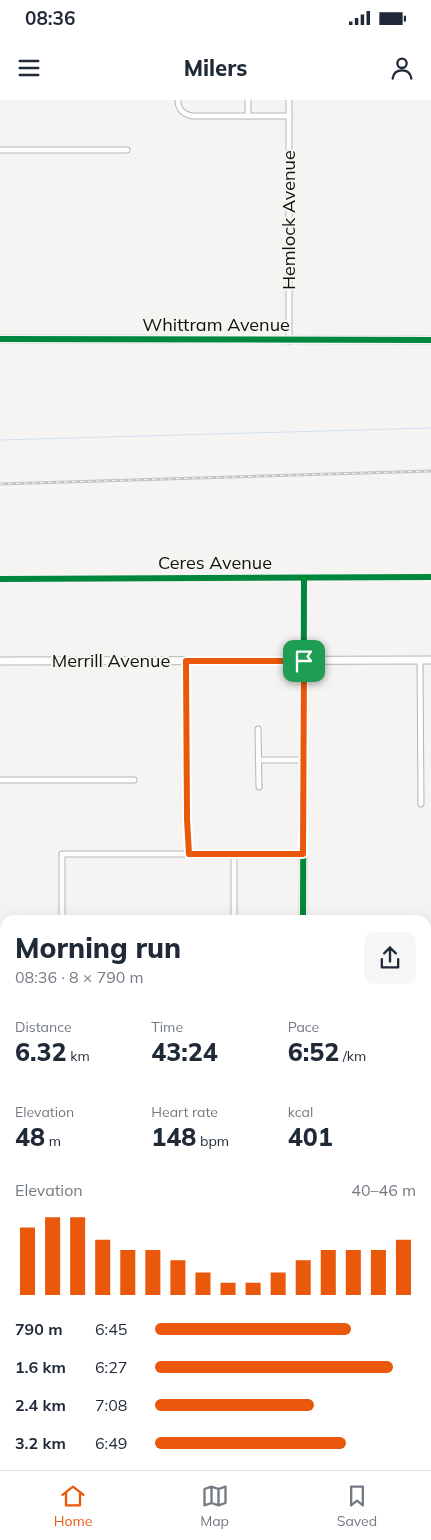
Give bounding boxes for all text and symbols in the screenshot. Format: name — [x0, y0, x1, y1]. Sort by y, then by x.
text: 08:36 — [25, 6, 75, 30]
icon: menu — [15, 54, 43, 82]
text: Milers — [184, 54, 247, 82]
icon: person — [388, 54, 416, 82]
street label: Hemlock Avenue — [277, 150, 300, 290]
street label: Whittram Avenue — [142, 313, 290, 336]
street label: Ceres Avenue — [158, 551, 272, 574]
pin — [283, 640, 325, 682]
icon: arrive — [290, 647, 318, 675]
street label: Merrill Avenue — [52, 649, 170, 672]
text: Morning run — [15, 930, 181, 965]
button: share — [364, 932, 416, 984]
text: 08:36 · 8 × 790 m — [15, 967, 144, 987]
text: Distance — [15, 1018, 72, 1036]
text: Time — [151, 1018, 183, 1036]
text: Pace — [288, 1018, 319, 1036]
text: 6.32 — [15, 1036, 67, 1067]
text: 43:24 — [151, 1036, 218, 1067]
text: 6:52 — [288, 1036, 339, 1067]
text: km — [67, 1047, 90, 1065]
text: /km — [339, 1047, 366, 1065]
text: Elevation — [15, 1103, 74, 1121]
text: Heart rate — [151, 1103, 218, 1121]
text: kcal — [288, 1103, 313, 1121]
text: 48 — [15, 1121, 45, 1152]
text: 148 — [151, 1121, 196, 1152]
text: 401 — [288, 1121, 333, 1152]
text: m — [45, 1132, 61, 1150]
text: bpm — [196, 1132, 229, 1150]
text: Elevation — [15, 1180, 83, 1200]
text: 40–46 m — [351, 1180, 416, 1200]
text: 790 m — [15, 1319, 63, 1339]
text: 6:45 — [95, 1319, 127, 1339]
text: 1.6 km — [15, 1357, 66, 1377]
text: 6:27 — [95, 1357, 127, 1377]
text: 2.4 km — [15, 1395, 66, 1415]
text: 7:08 — [95, 1395, 127, 1415]
text: 3.2 km — [15, 1433, 66, 1453]
text: 6:49 — [95, 1433, 127, 1453]
tab: Home — [54, 1482, 92, 1530]
tab: Map — [200, 1482, 229, 1530]
tab: Saved — [337, 1482, 377, 1530]

